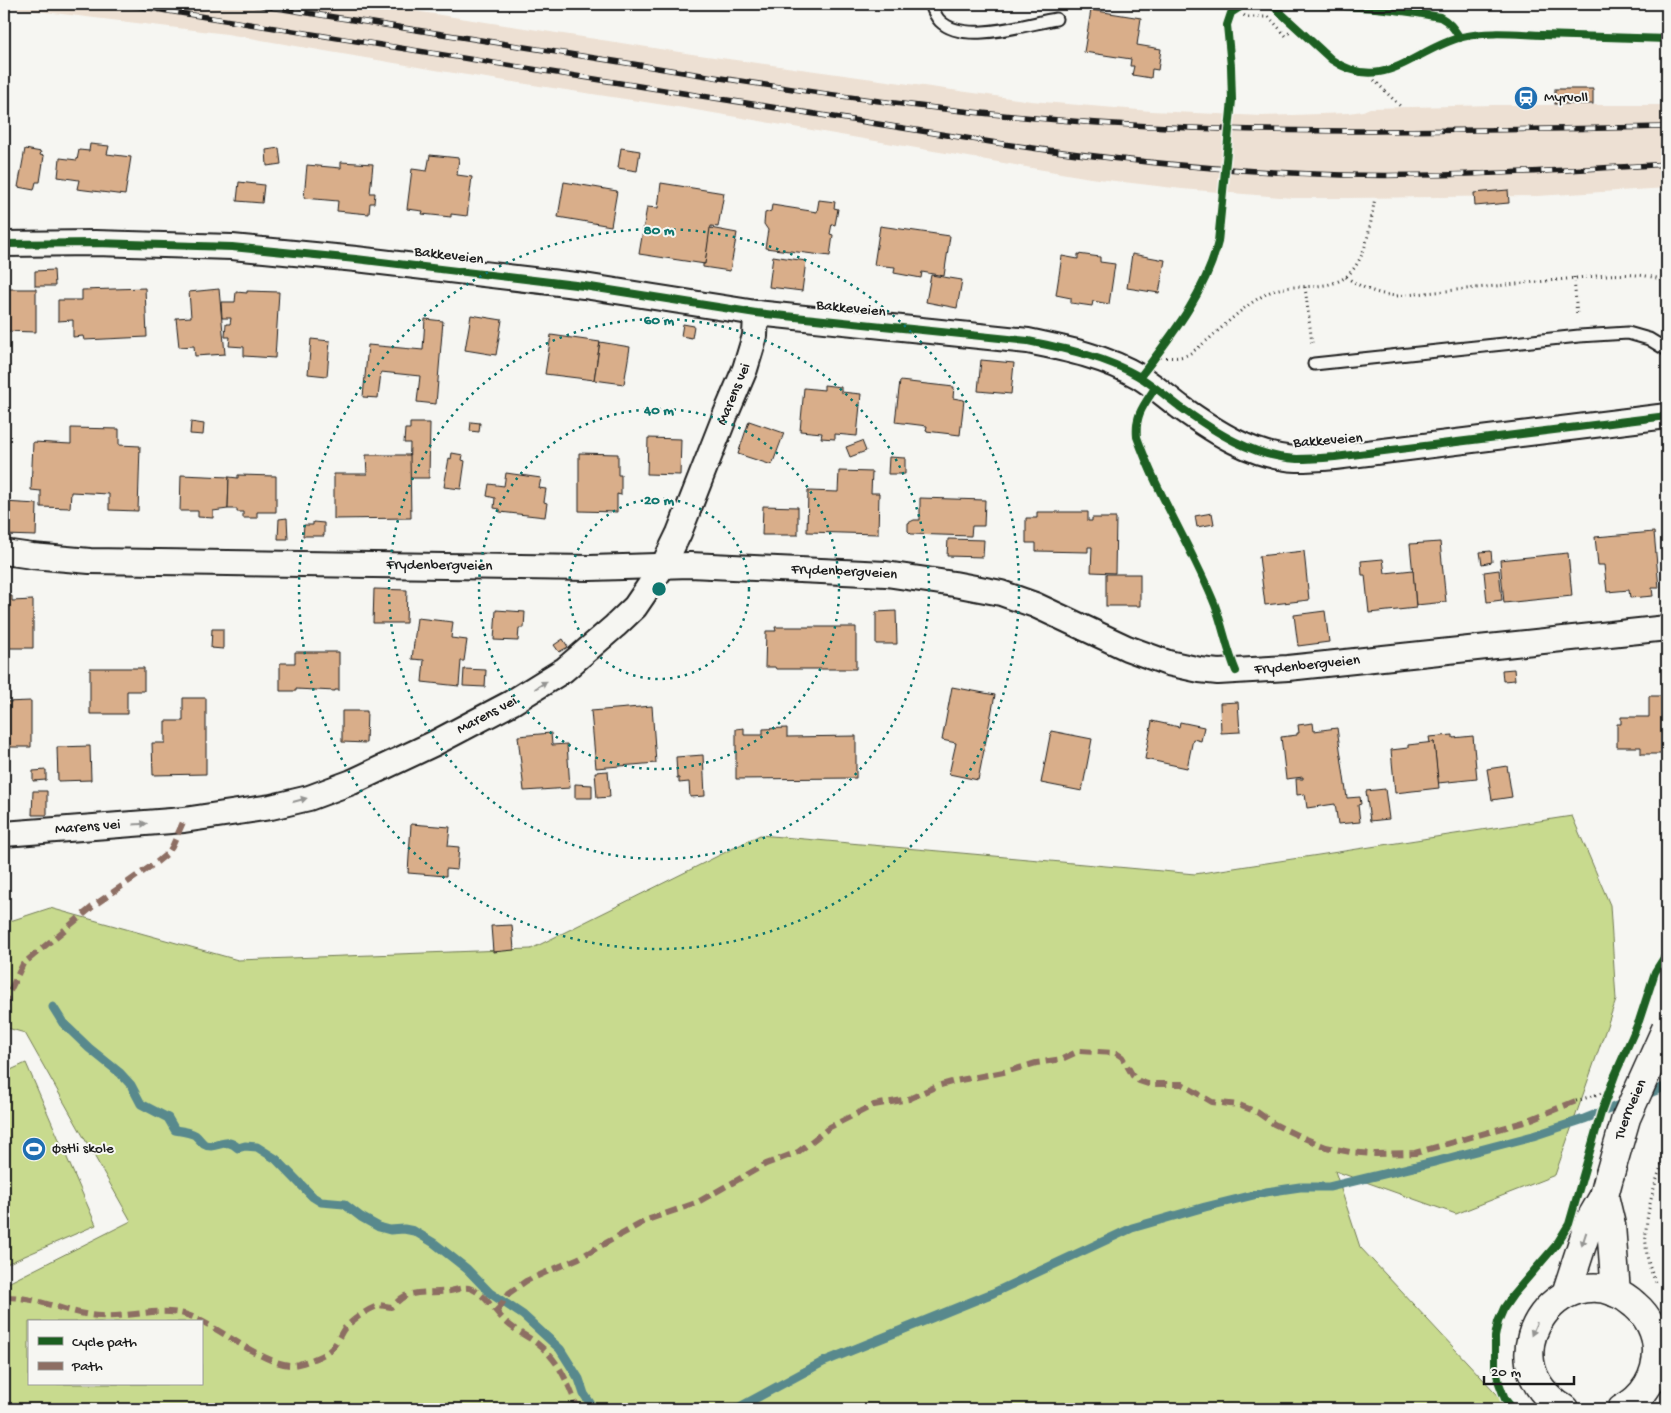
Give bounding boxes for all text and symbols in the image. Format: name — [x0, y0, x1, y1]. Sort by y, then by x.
station icon: Myrvoll — [1513, 85, 1539, 111]
place label: Myrvoll — [1544, 89, 1588, 107]
text: 80 m — [644, 222, 675, 240]
street label: Bakkeveien — [412, 243, 485, 269]
street label: Bakkeveien — [814, 296, 887, 322]
text: 60 m — [644, 312, 675, 330]
street label: Marens vei — [713, 361, 755, 428]
text: 40 m — [643, 402, 674, 420]
street label: Bakkeveien — [1292, 430, 1363, 452]
text: 20 m — [644, 492, 674, 510]
street label: Frydenbergveien — [385, 556, 493, 576]
street label: Frydenbergveien — [790, 561, 898, 585]
centre of rings — [650, 580, 668, 598]
street label: Frydenbergveien — [1253, 651, 1361, 679]
one-way arrow — [534, 680, 547, 689]
street label: Marens vei — [454, 692, 521, 739]
one-way arrow — [293, 796, 308, 804]
street label: Marens vei — [54, 816, 121, 839]
one-way arrow — [132, 819, 148, 827]
street label: Tverrveien — [1611, 1077, 1651, 1143]
sports icon: Østli skole — [21, 1136, 47, 1162]
place label: Østli skole — [52, 1140, 114, 1158]
one-way arrow — [1579, 1232, 1587, 1247]
legend — [28, 1320, 202, 1386]
one-way arrow — [1530, 1322, 1538, 1336]
text: Cycle path — [72, 1334, 137, 1352]
scale bar — [1484, 1353, 1574, 1385]
text: Path — [71, 1358, 103, 1376]
text: 20 m — [1491, 1364, 1521, 1382]

